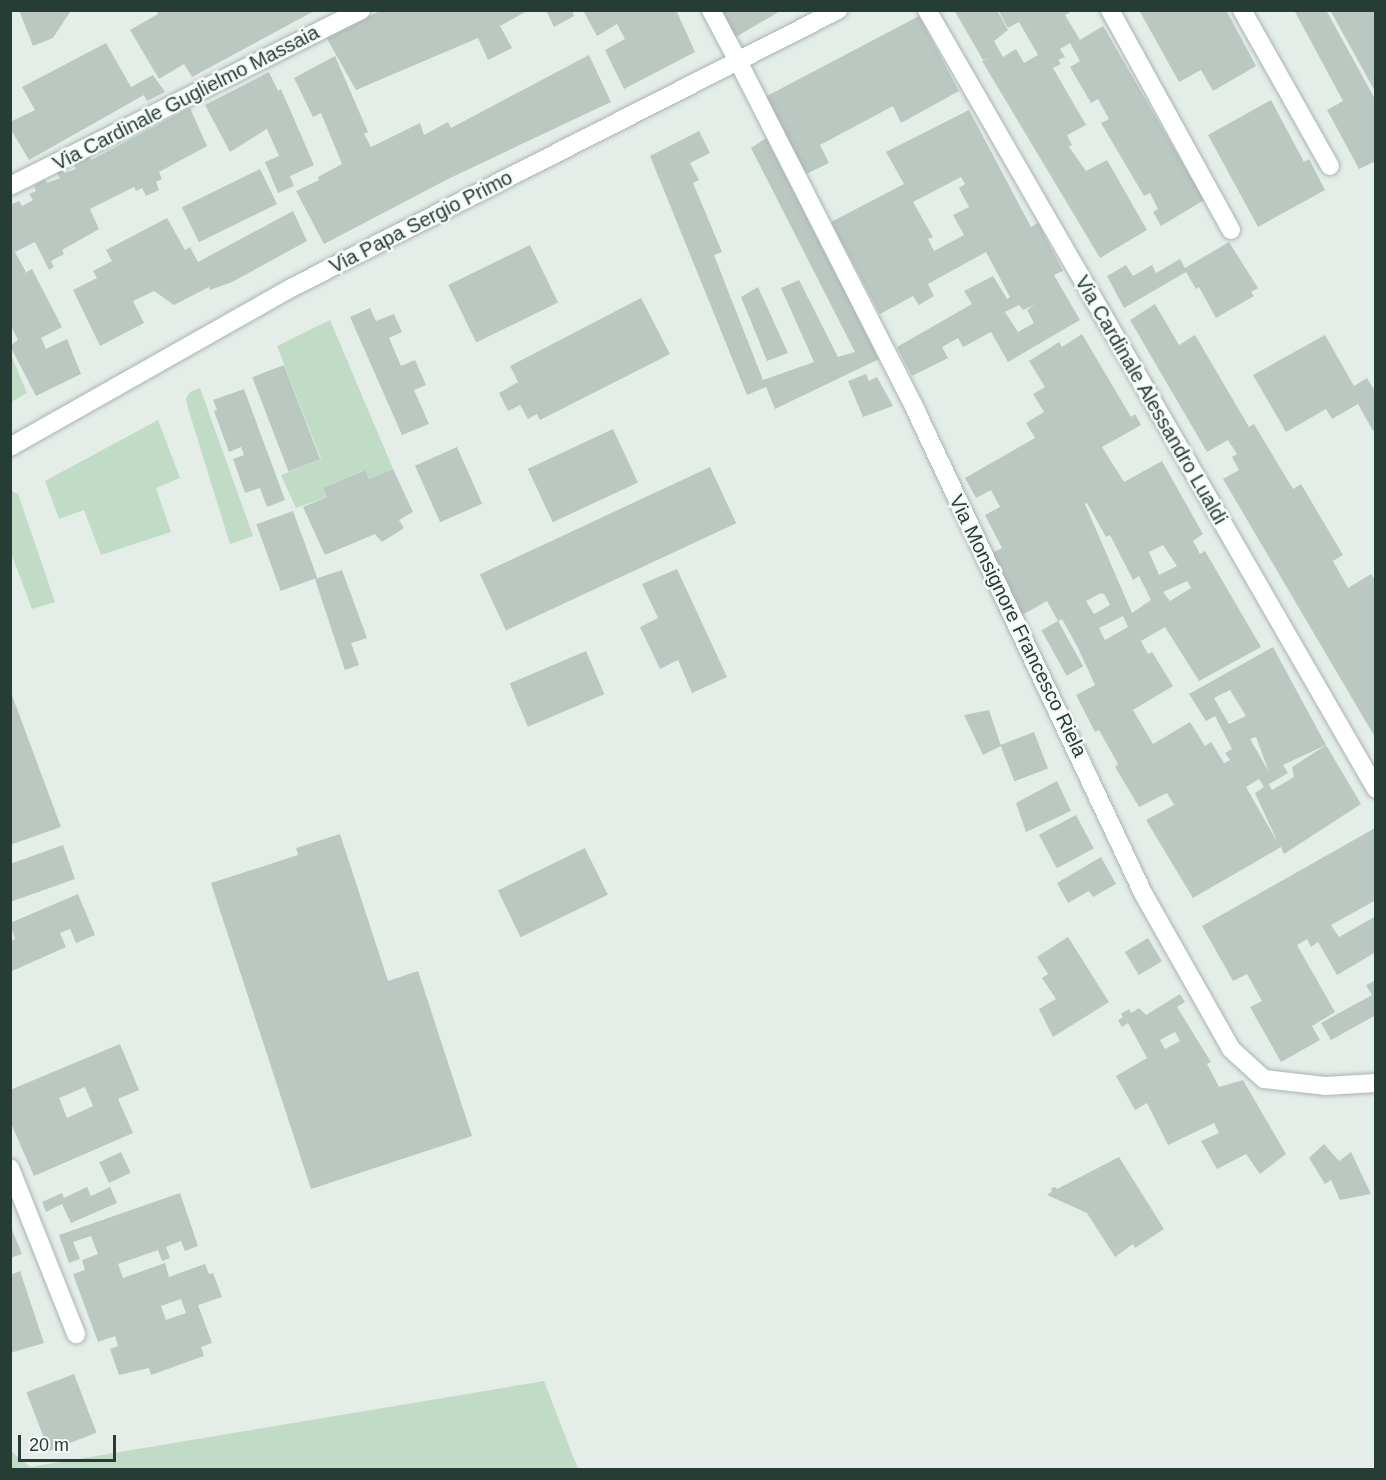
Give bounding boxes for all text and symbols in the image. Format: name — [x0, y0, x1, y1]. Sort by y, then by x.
street label: Via Cardinale Guglielmo Massaia — [49, 20, 323, 176]
street label: Via Papa Sergio Primo — [326, 165, 516, 279]
street label: Via Cardinale Alessandro Lualdi — [1070, 271, 1232, 529]
street label: Via Monsignore Francesco Riela — [944, 491, 1092, 761]
scale bar — [21, 1423, 118, 1461]
text: 20 m — [29, 1435, 69, 1455]

